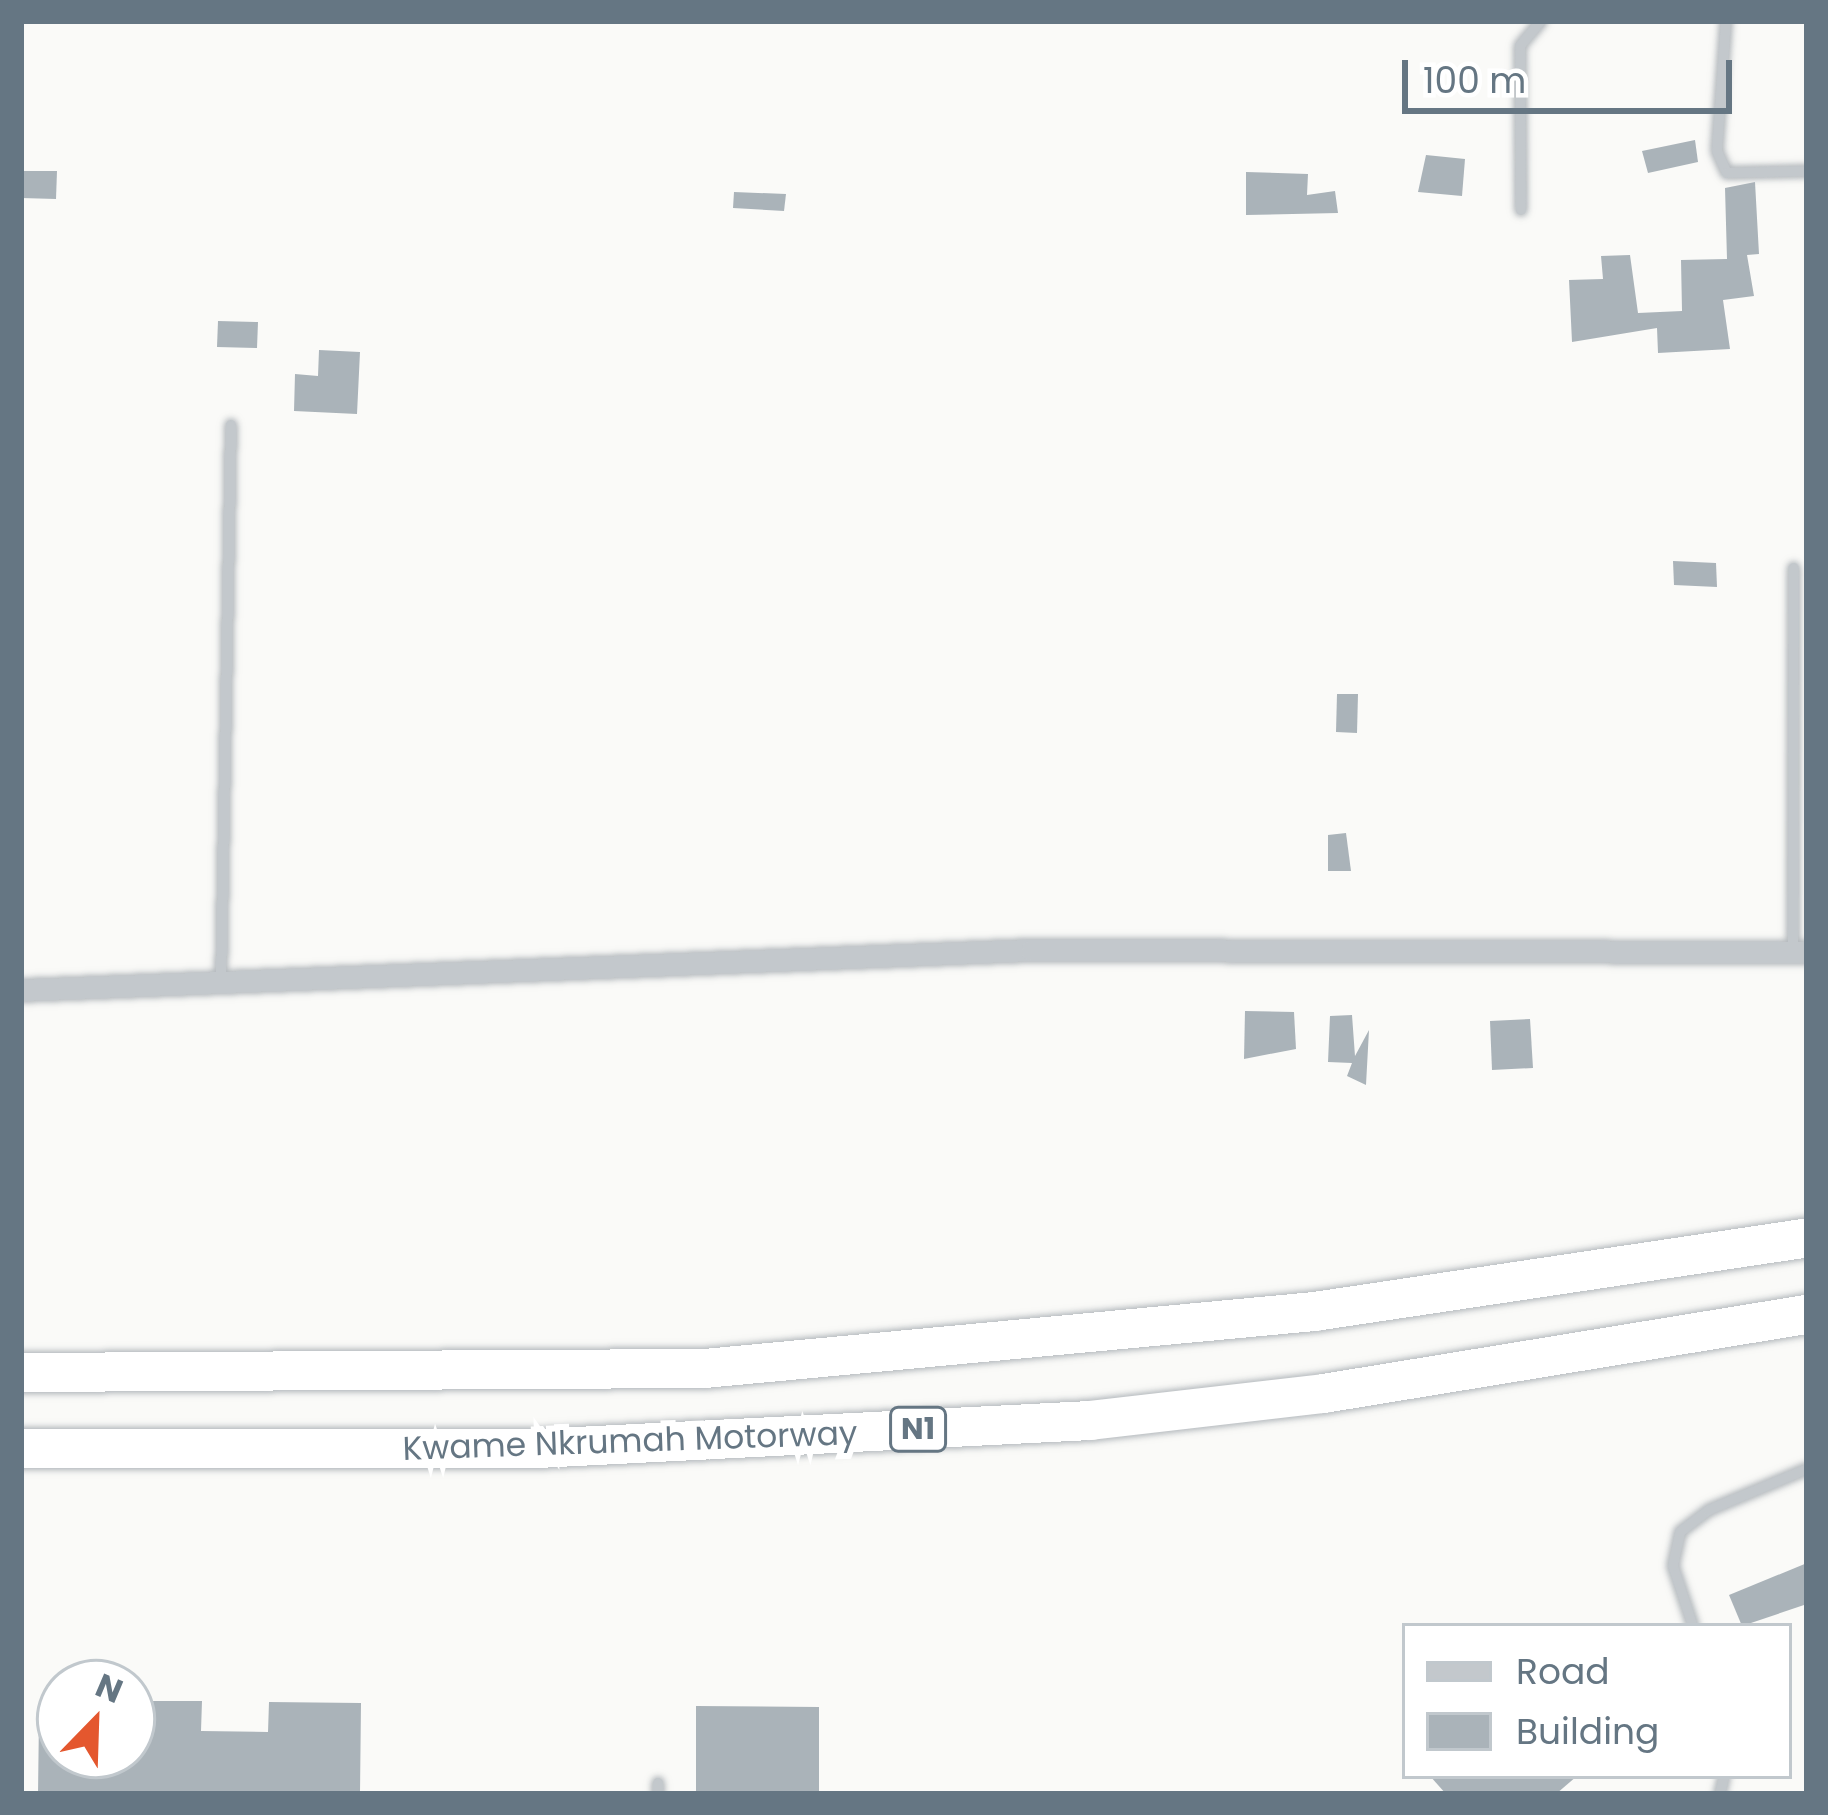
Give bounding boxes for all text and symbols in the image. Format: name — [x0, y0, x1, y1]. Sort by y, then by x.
scale bar — [1408, 36, 1738, 110]
text: 100 m — [1423, 55, 1526, 106]
road number: N1 — [888, 1405, 948, 1453]
street label: Kwame Nkrumah Motorway — [402, 1413, 858, 1469]
legend — [1402, 1623, 1792, 1779]
text: Road — [1516, 1646, 1610, 1697]
north arrow — [36, 1659, 156, 1779]
text: N — [88, 1662, 130, 1715]
text: Building — [1516, 1706, 1659, 1757]

